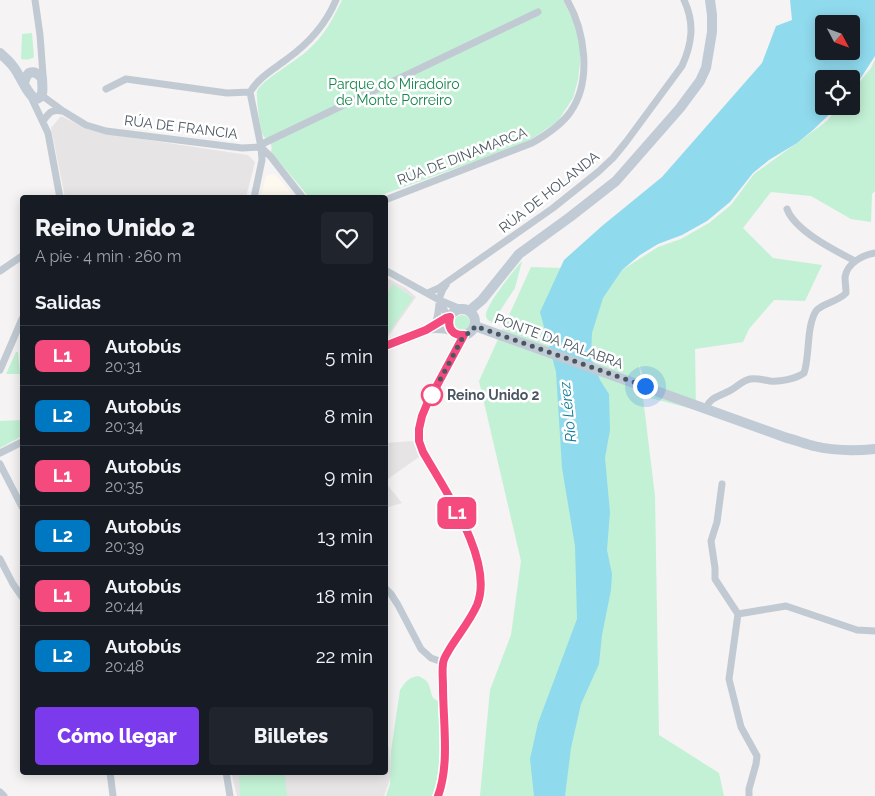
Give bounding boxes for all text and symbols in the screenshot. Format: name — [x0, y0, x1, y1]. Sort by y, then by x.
north arrow — [815, 15, 860, 60]
map controls — [815, 15, 860, 115]
button: locate — [815, 70, 860, 115]
park label: Parque do Miradoiro de Monte Porreiro — [328, 76, 460, 108]
street label: RÚA DE FRANCIA — [123, 111, 239, 142]
street label: RÚA DE DINAMARCA — [395, 123, 530, 188]
street label: RÚA DE HOLANDA — [495, 147, 603, 236]
button: heart — [321, 212, 373, 264]
text: Reino Unido 2 — [35, 213, 195, 242]
text: A pie · 4 min · 260 m — [35, 247, 181, 266]
text: Salidas — [35, 291, 101, 313]
street label: PONTE DA PALABRA — [492, 310, 626, 372]
text: Autobús — [105, 335, 181, 357]
text: L1 — [53, 345, 72, 366]
text: 5 min — [325, 345, 373, 367]
text: 20:31 — [105, 357, 142, 376]
your location — [633, 374, 658, 399]
water label: Río Lérez — [556, 380, 580, 443]
marker: Reino Unido 2 — [421, 384, 443, 406]
place label: Reino Unido 2 — [447, 387, 540, 403]
text: Autobús — [105, 395, 181, 417]
text: L2 — [52, 405, 73, 426]
text: 8 min — [324, 405, 373, 427]
text: 20:34 — [105, 417, 143, 436]
text: Autobús — [105, 455, 181, 477]
text: L1 — [53, 465, 72, 486]
text: 9 min — [324, 465, 373, 487]
text: 20:35 — [105, 477, 143, 496]
line badge: L1 — [434, 497, 480, 529]
text: L1 — [447, 502, 467, 523]
text: Autobús — [105, 515, 181, 537]
text: L2 — [52, 525, 73, 546]
text: 13 min — [317, 525, 373, 547]
text: 20:39 — [105, 537, 144, 556]
text: Autobús — [105, 575, 181, 597]
text: L1 — [53, 585, 72, 606]
text: 18 min — [316, 585, 373, 607]
text: 20:44 — [105, 597, 144, 616]
text: Autobús — [105, 635, 181, 657]
text: L2 — [52, 645, 73, 666]
text: 22 min — [316, 645, 373, 667]
text: 20:48 — [105, 657, 144, 676]
button: Cómo llegar — [35, 707, 199, 765]
button: Billetes — [209, 707, 373, 765]

